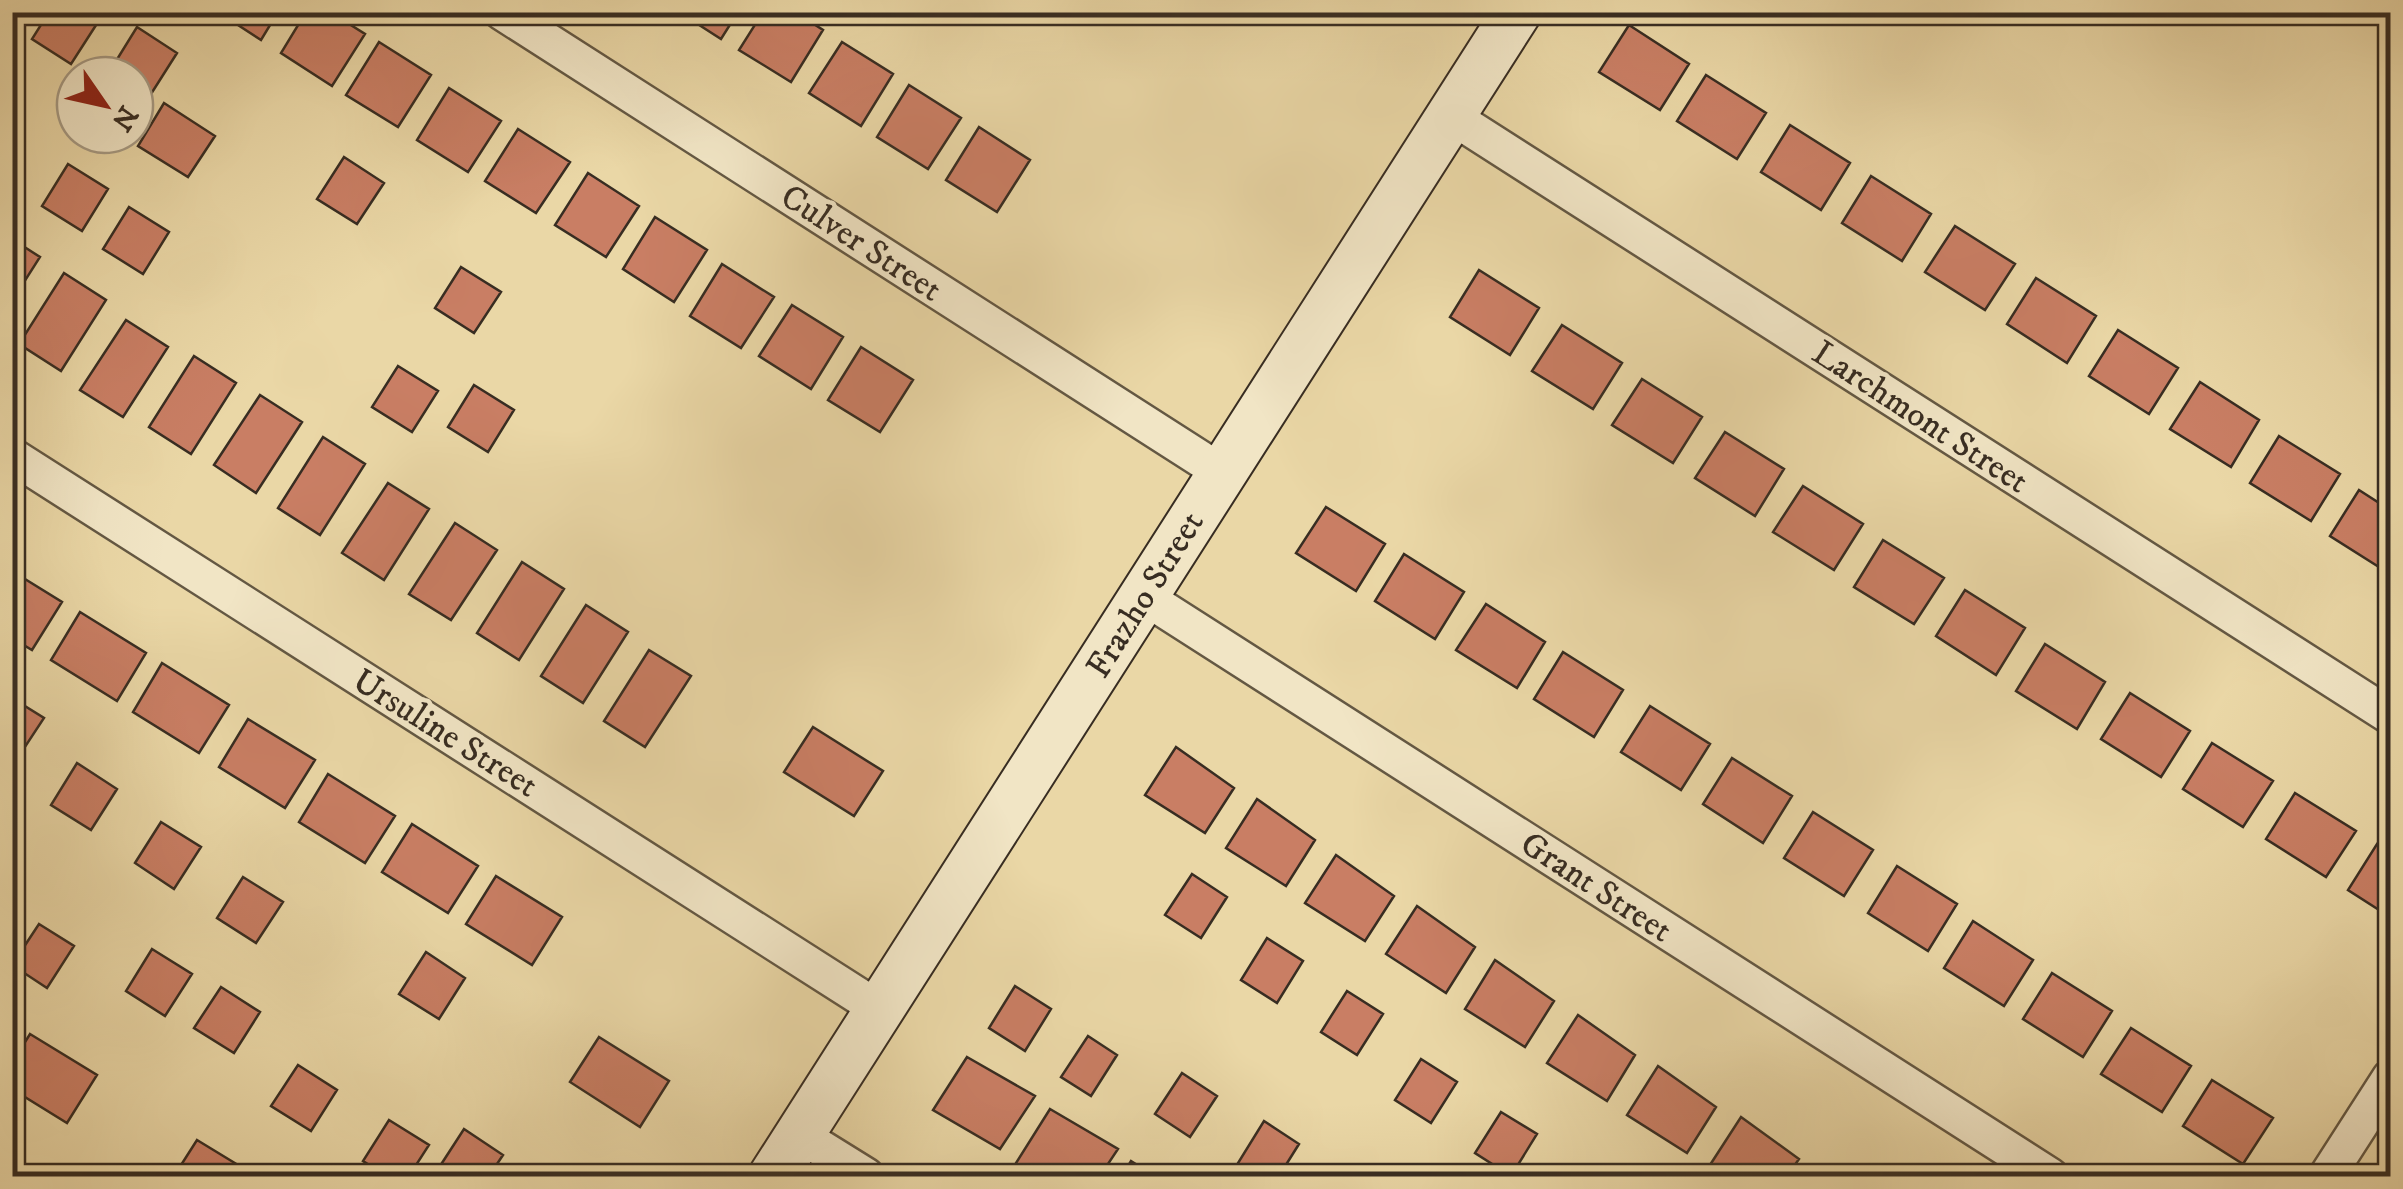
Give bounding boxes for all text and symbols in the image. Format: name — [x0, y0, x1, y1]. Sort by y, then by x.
north arrow — [55, 55, 155, 155]
text: N — [104, 99, 145, 137]
street label: Culver Street — [772, 175, 950, 312]
street label: Larchmont Street — [1803, 331, 2036, 504]
street label: Frazho Street — [1077, 504, 1214, 687]
street label: Ursuline Street — [344, 659, 546, 808]
street label: Grant Street — [1512, 822, 1680, 953]

